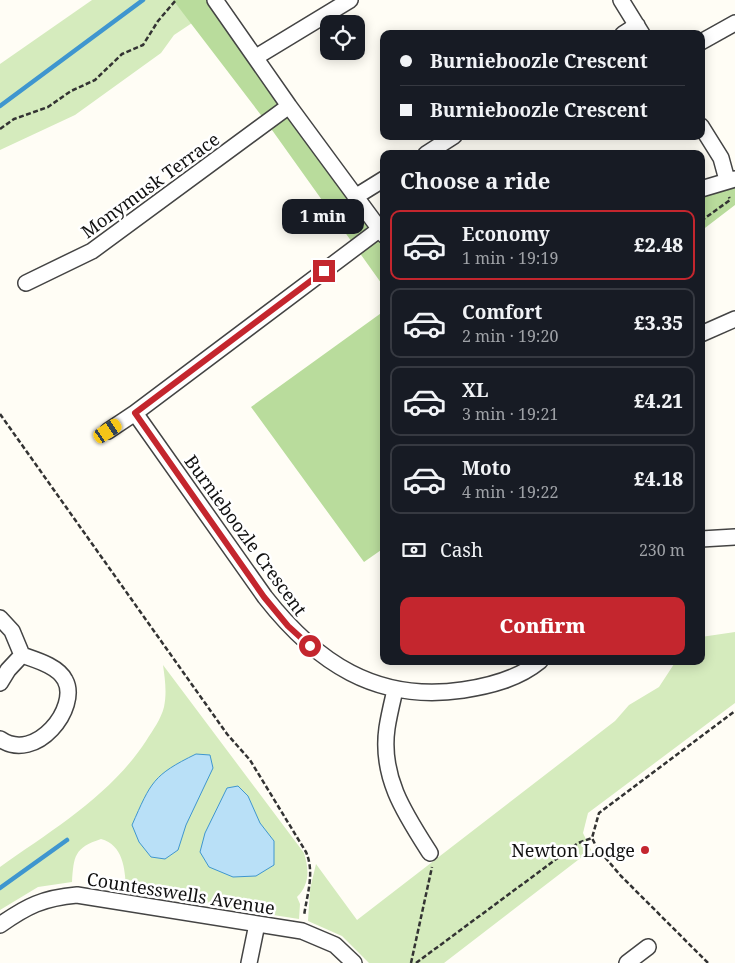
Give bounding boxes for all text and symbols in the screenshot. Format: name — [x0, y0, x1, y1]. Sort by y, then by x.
map controls — [320, 15, 365, 60]
button: locate — [320, 15, 365, 60]
text: Burnieboozle Crescent — [430, 48, 648, 74]
text: Burnieboozle Crescent — [430, 97, 648, 123]
street label: Monymusk Terrace — [76, 127, 224, 243]
text: Choose a ride — [400, 165, 550, 195]
callout: 1 min — [283, 198, 365, 234]
text: 1 min — [300, 205, 346, 227]
text: Economy — [462, 221, 550, 247]
icon: car — [402, 223, 447, 268]
text: £2.48 — [634, 232, 683, 258]
text: 1 min · 19:19 — [462, 247, 558, 269]
route end — [313, 260, 335, 282]
text: Comfort — [462, 299, 542, 325]
icon: car — [402, 301, 447, 346]
text: £3.35 — [634, 310, 683, 336]
text: 2 min · 19:20 — [462, 325, 558, 347]
text: XL — [462, 377, 488, 403]
icon: car — [402, 379, 447, 424]
text: £4.21 — [634, 388, 683, 414]
text: 3 min · 19:21 — [462, 403, 558, 425]
car — [91, 416, 124, 446]
street label: Burnieboozle Crescent — [179, 450, 313, 620]
text: Moto — [462, 455, 511, 481]
icon: car — [402, 457, 447, 502]
text: £4.18 — [634, 466, 683, 492]
text: 4 min · 19:22 — [462, 481, 558, 503]
icon: cash — [400, 536, 428, 564]
text: Cash — [440, 537, 483, 563]
text: 230 m — [639, 539, 685, 561]
button: Confirm — [400, 597, 685, 655]
route start — [299, 635, 321, 657]
place label: Newton Lodge — [511, 838, 635, 862]
marker: Newton Lodge — [639, 844, 651, 856]
street label: Countesswells Avenue — [85, 866, 277, 920]

